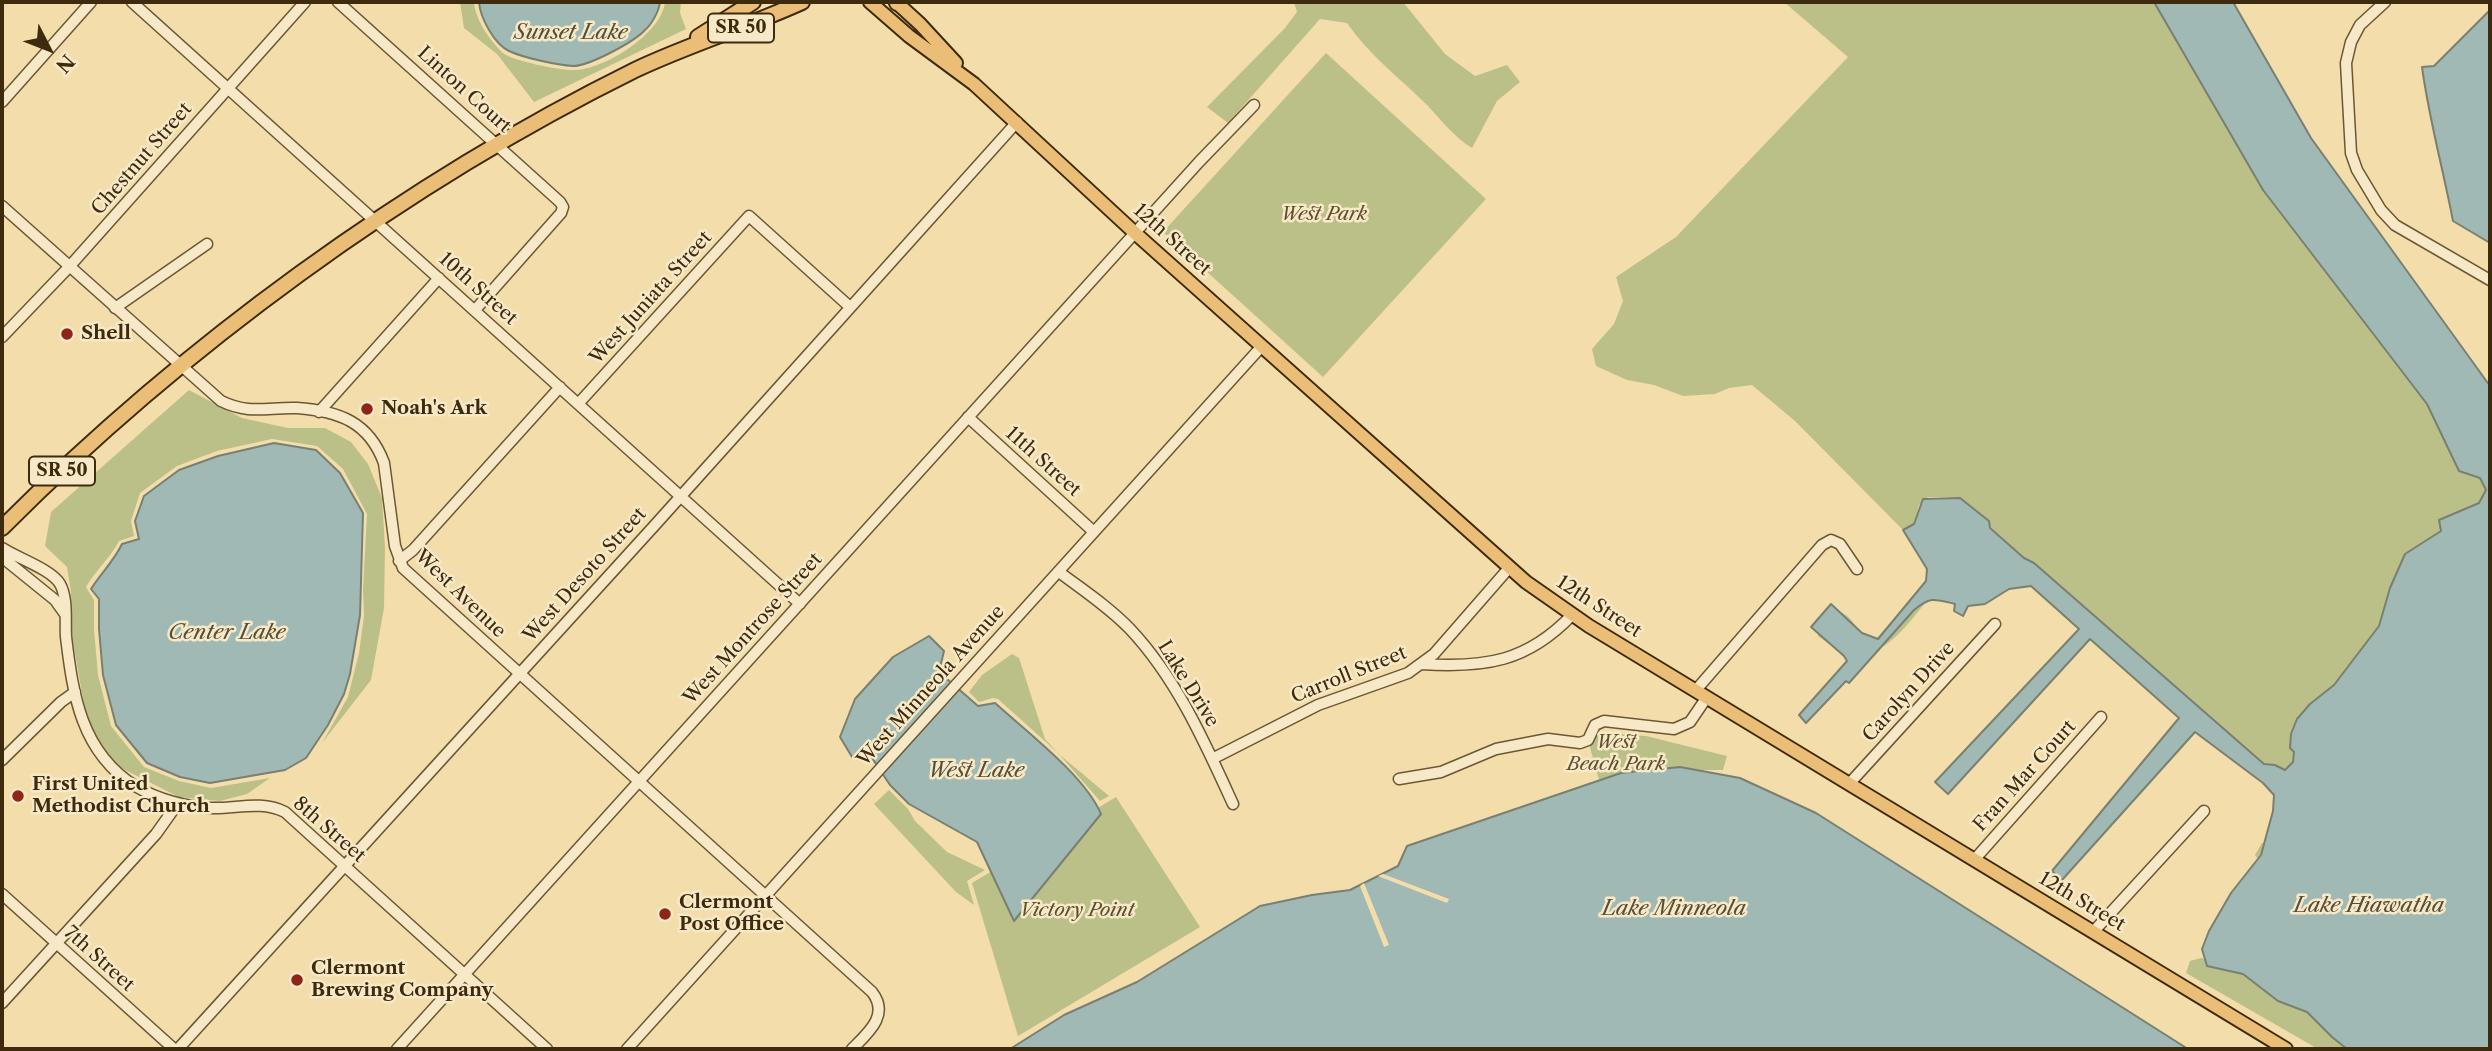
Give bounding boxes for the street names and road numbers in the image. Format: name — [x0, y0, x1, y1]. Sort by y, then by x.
road number: SR 50 — [708, 13, 774, 42]
street label: Linton Court — [412, 42, 516, 138]
street label: Chestnut Street — [87, 98, 197, 220]
street label: 12th Street — [1129, 199, 1215, 281]
street label: West Juniata Street — [585, 227, 717, 369]
street label: 10th Street — [434, 248, 522, 330]
street label: 11th Street — [1001, 422, 1085, 502]
road number: SR 50 — [29, 457, 95, 486]
street label: West Desoto Street — [519, 503, 651, 647]
street label: West Avenue — [410, 545, 510, 643]
street label: West Montrose Street — [679, 549, 827, 709]
street label: 12th Street — [1552, 571, 1646, 643]
street label: West Minneola Avenue — [853, 601, 1009, 771]
street label: Lake Drive — [1152, 636, 1224, 732]
street label: Carolyn Drive — [1858, 637, 1960, 747]
street label: Carroll Street — [1288, 642, 1410, 708]
street label: Fran Mar Court — [1969, 716, 2081, 836]
street label: 8th Street — [288, 792, 370, 868]
street label: 12th Street — [2035, 867, 2129, 937]
street label: 7th Street — [59, 921, 139, 997]

